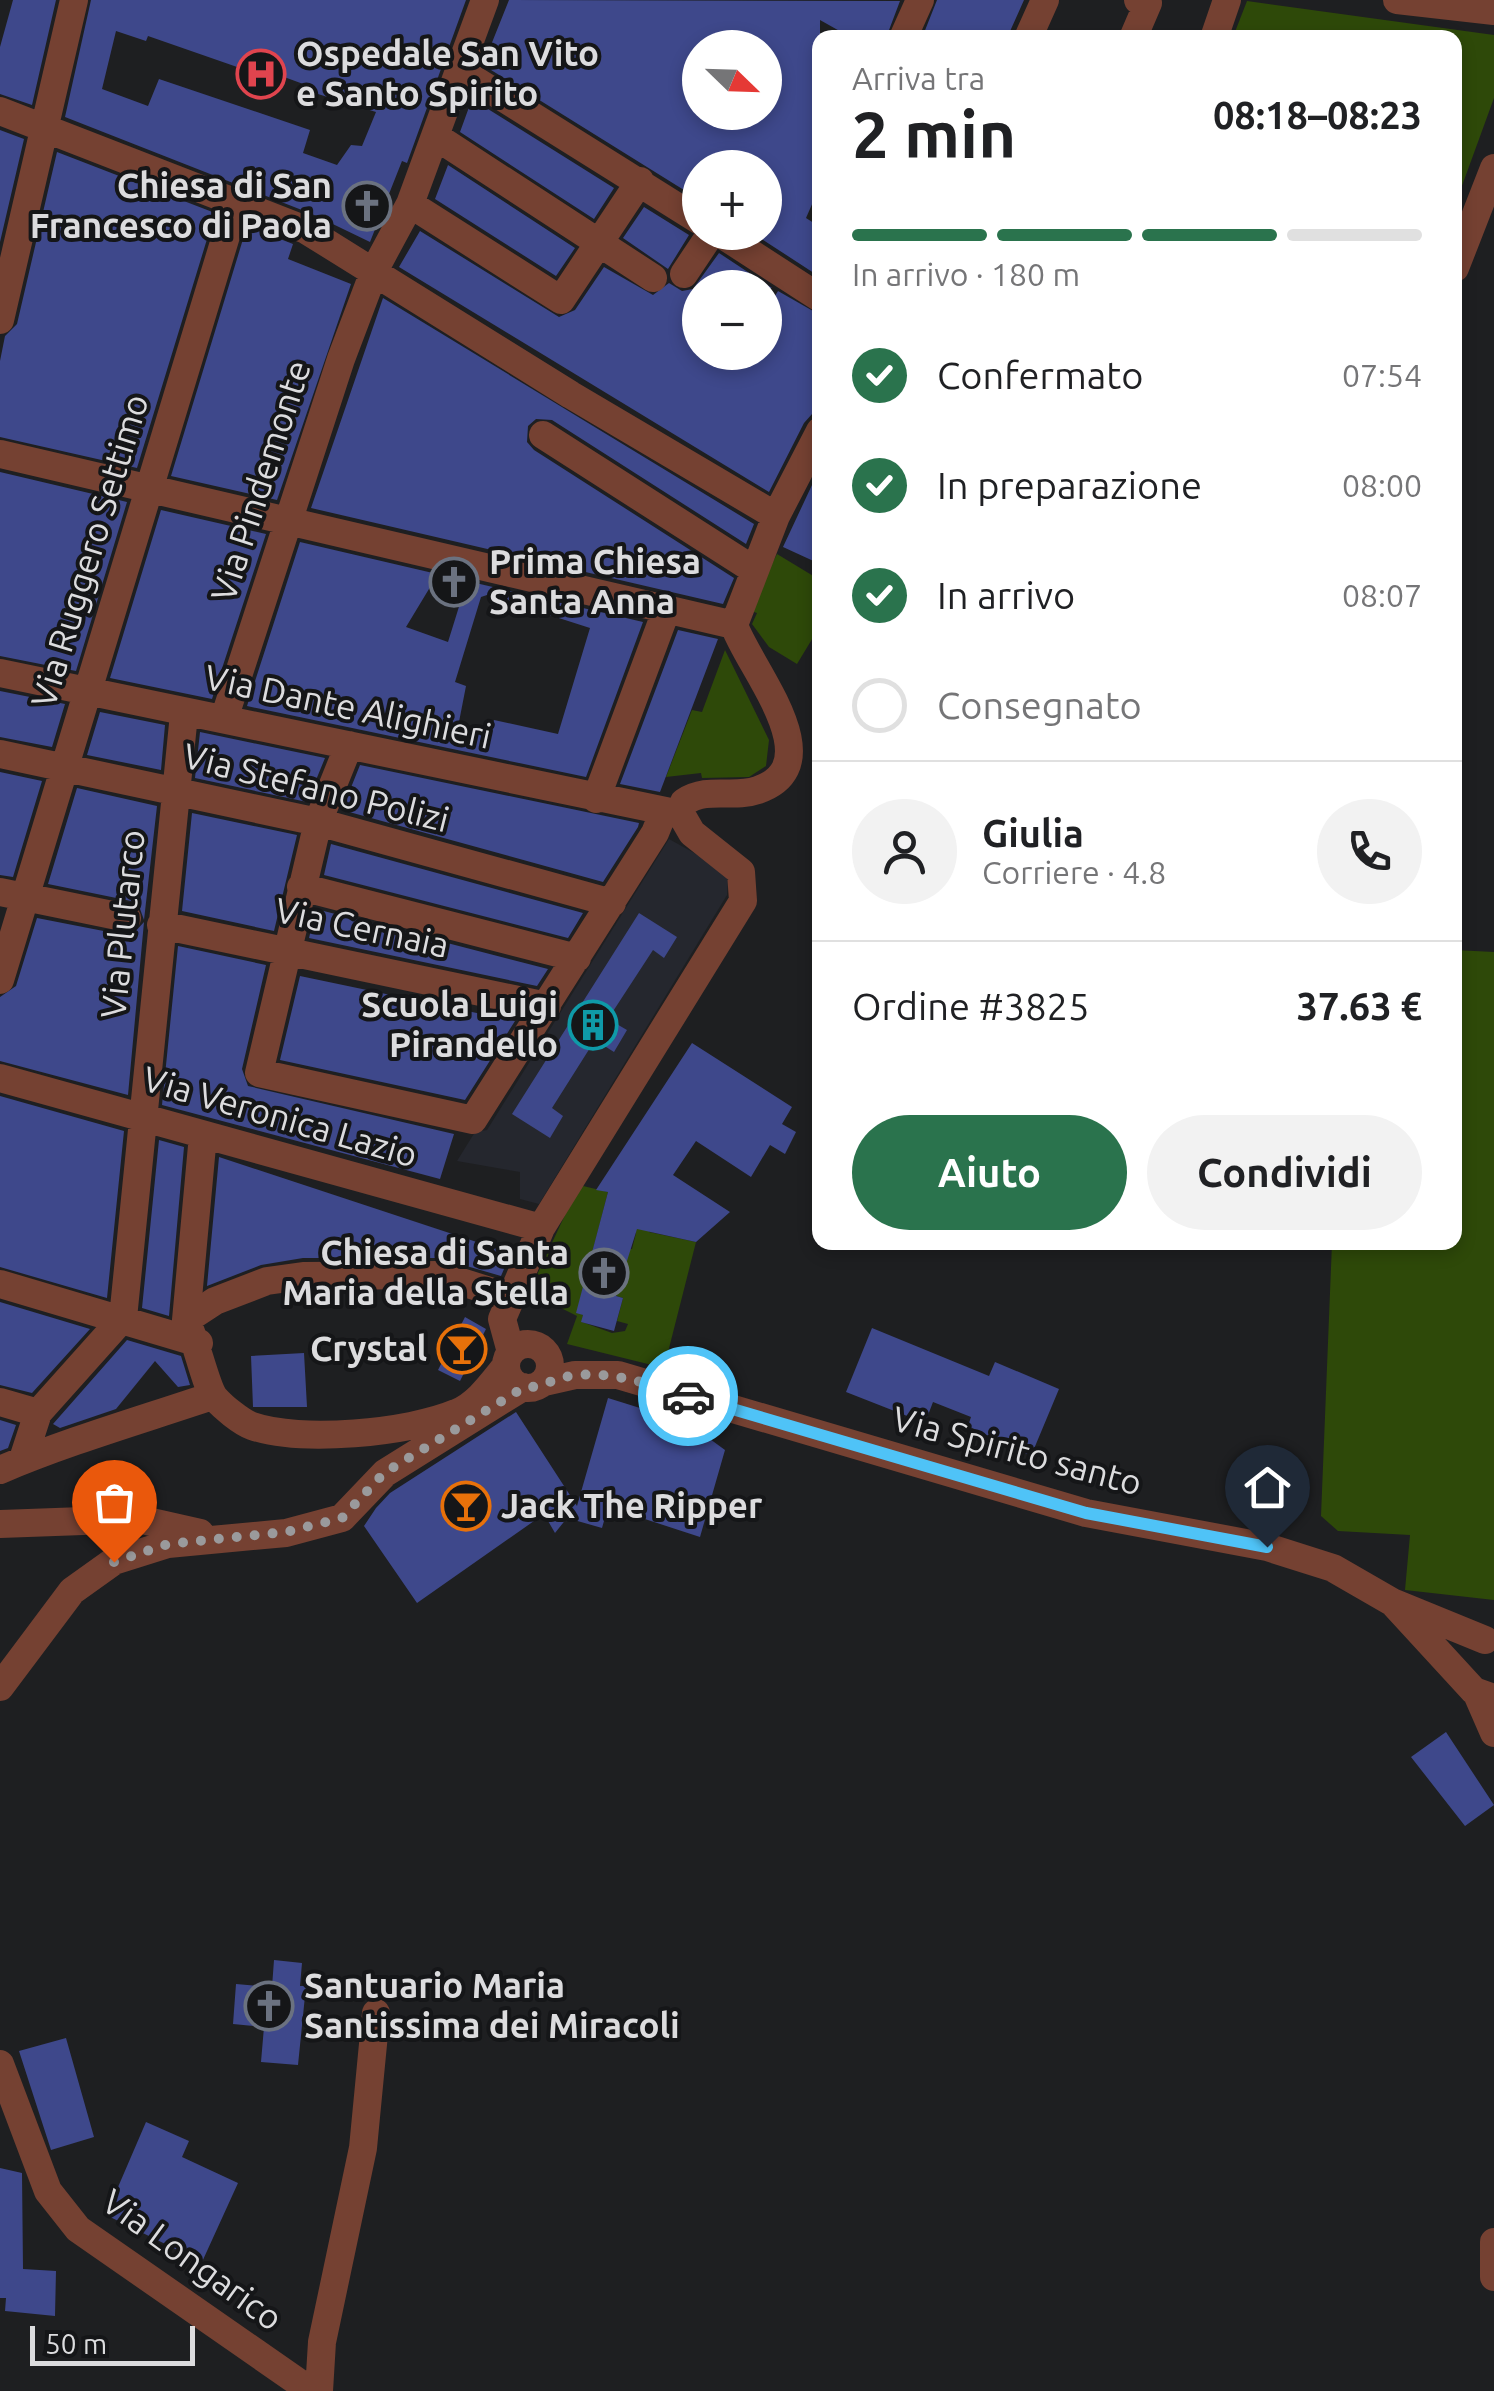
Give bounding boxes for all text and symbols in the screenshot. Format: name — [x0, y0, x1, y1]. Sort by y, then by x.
north arrow — [682, 30, 782, 130]
map controls — [682, 30, 782, 370]
place label: Ospedale San Vito e Santo Spirito — [296, 33, 599, 113]
hospital icon: Ospedale San Vito e Santo Spirito — [235, 48, 287, 100]
text: Arriva tra — [852, 60, 985, 96]
text: 08:18–08:23 — [1213, 94, 1422, 136]
text: 2 min — [852, 97, 1016, 170]
button: + — [682, 150, 782, 250]
place label: Chiesa di San Francesco di Paola — [30, 165, 332, 245]
church icon: Chiesa di San Francesco di Paola — [341, 180, 393, 232]
text: In arrivo · 180 m — [852, 256, 1080, 292]
button: − — [682, 270, 782, 370]
icon: check — [852, 348, 907, 403]
text: Confermato — [937, 354, 1143, 396]
street label: Via Pindemonte — [202, 355, 318, 606]
text: 07:54 — [1342, 357, 1422, 393]
street label: Via Ruggero Settimo — [22, 389, 156, 712]
icon: check — [852, 458, 907, 513]
text: In preparazione — [937, 464, 1202, 506]
text: 08:00 — [1342, 467, 1422, 503]
place label: Prima Chiesa Santa Anna — [489, 541, 701, 621]
church icon: Prima Chiesa Santa Anna — [428, 556, 480, 608]
icon: check — [852, 568, 907, 623]
text: In arrivo — [937, 574, 1075, 616]
text: 08:07 — [1342, 577, 1422, 613]
street label: Via Dante Alighieri — [201, 656, 495, 756]
text: Consegnato — [937, 684, 1142, 726]
street label: Via Stefano Polizi — [179, 735, 453, 839]
button: person — [852, 799, 957, 904]
button: phone — [1317, 799, 1422, 904]
text: Giulia — [982, 812, 1084, 854]
street label: Via Plutarco — [92, 828, 152, 1020]
text: Corriere · 4.8 — [982, 854, 1166, 890]
street label: Via Cernaia — [272, 889, 453, 965]
place label: Scuola Luigi Pirandello — [361, 984, 558, 1064]
text: Ordine #3825 — [852, 985, 1089, 1027]
text: 37.63 € — [1296, 985, 1422, 1027]
building icon: Scuola Luigi Pirandello — [567, 999, 619, 1051]
street label: Via Veronica Lazio — [139, 1058, 422, 1174]
button: Aiuto — [852, 1115, 1127, 1230]
button: Condividi — [1147, 1115, 1422, 1230]
place label: Chiesa di Santa Maria della Stella — [282, 1232, 569, 1312]
church icon: Chiesa di Santa Maria della Stella — [578, 1247, 630, 1299]
bar icon: Crystal — [436, 1323, 488, 1375]
place label: Crystal — [310, 1328, 427, 1368]
courier — [638, 1346, 738, 1446]
icon: car — [661, 1369, 716, 1424]
street label: Via Spirito santo — [888, 1398, 1146, 1503]
pin — [1225, 1445, 1310, 1548]
pin — [72, 1460, 157, 1563]
icon: home — [1240, 1460, 1295, 1515]
icon: bag — [87, 1475, 142, 1530]
bar icon: Jack The Ripper — [440, 1480, 492, 1532]
place label: Jack The Ripper — [501, 1485, 763, 1525]
place label: Santuario Maria Santissima dei Miracoli — [304, 1965, 680, 2045]
church icon: Santuario Maria Santissima dei Miracoli — [243, 1980, 295, 2032]
street label: Via Longarico — [95, 2181, 290, 2338]
scale bar — [30, 2321, 195, 2366]
text: 50 m — [45, 2328, 107, 2359]

